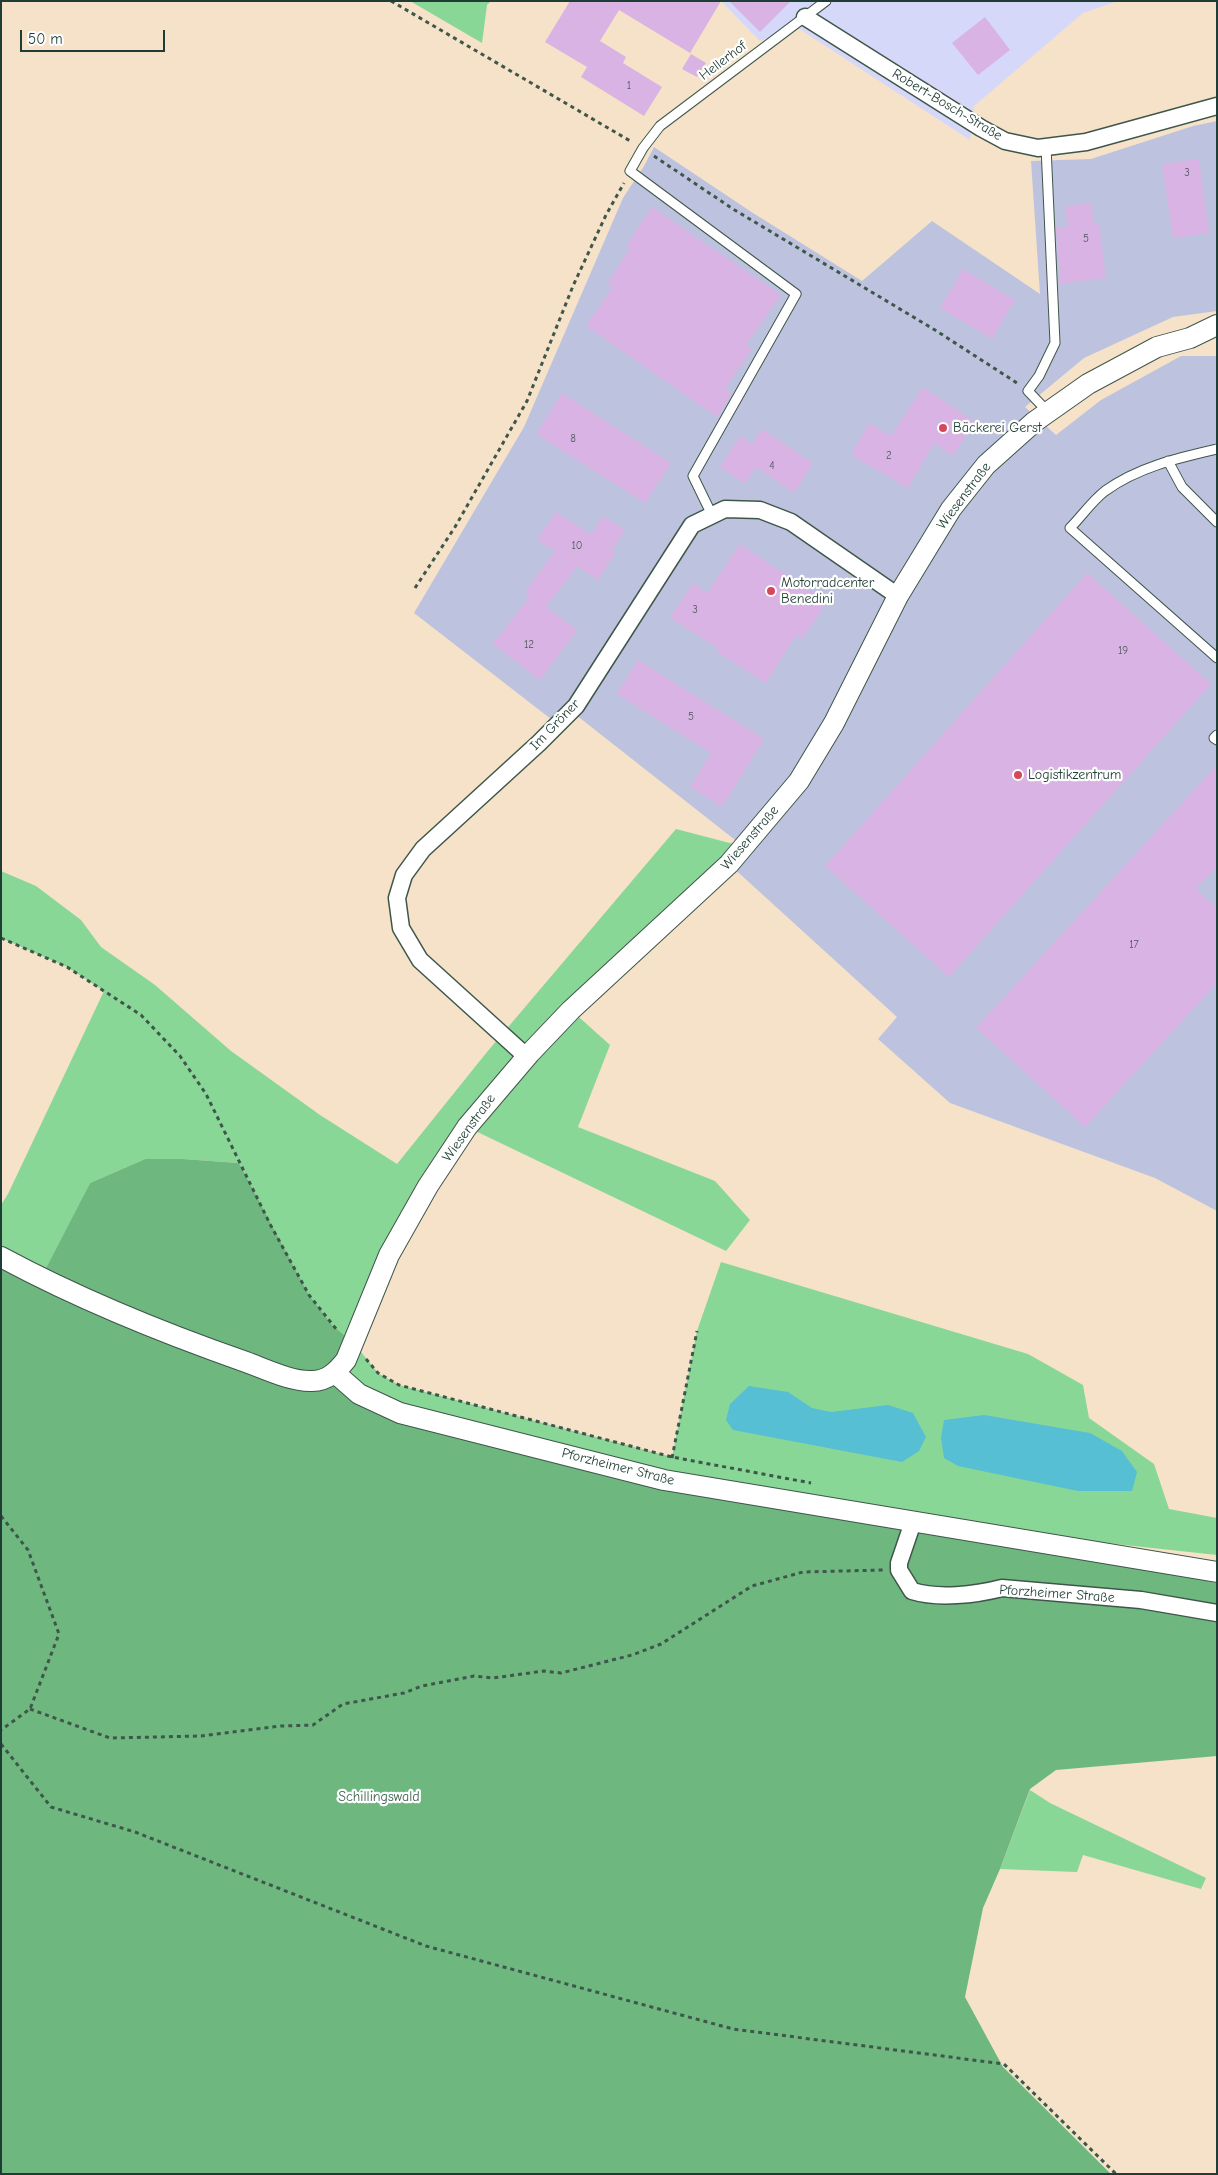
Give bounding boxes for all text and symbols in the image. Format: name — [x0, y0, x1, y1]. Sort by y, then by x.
scale bar — [22, 20, 168, 52]
text: 50 m — [28, 30, 63, 48]
street label: Hellerhof — [696, 38, 750, 84]
street label: Robert-Bosch-Straße — [889, 65, 1005, 145]
house number: 1 — [627, 79, 631, 93]
house number: 3 — [1184, 166, 1190, 180]
house number: 5 — [1083, 232, 1089, 246]
place label: Bäckerei Gerst — [953, 420, 1042, 436]
marker: Bäckerei Gerst — [937, 422, 949, 434]
house number: 8 — [570, 432, 576, 446]
house number: 2 — [886, 449, 892, 463]
house number: 4 — [769, 459, 775, 473]
street label: Wiesenstraße — [933, 459, 995, 533]
house number: 10 — [571, 539, 583, 553]
place label: Motorradcenter Benedini — [781, 575, 874, 608]
marker: Motorradcenter Benedini — [765, 585, 777, 597]
house number: 3 — [692, 603, 698, 617]
house number: 12 — [524, 638, 534, 652]
house number: 19 — [1118, 644, 1128, 658]
street label: Im Gröner — [527, 696, 583, 754]
house number: 5 — [688, 710, 694, 724]
place label: Logistikzentrum — [1028, 767, 1121, 783]
marker: Logistikzentrum — [1012, 769, 1024, 781]
street label: Wiesenstraße — [718, 802, 782, 874]
house number: 17 — [1129, 938, 1139, 952]
street label: Wiesenstraße — [439, 1091, 499, 1165]
street label: Pforzheimer Straße — [560, 1445, 676, 1489]
street label: Pforzheimer Straße — [999, 1582, 1115, 1606]
park label: Schillingswald — [338, 1789, 420, 1805]

